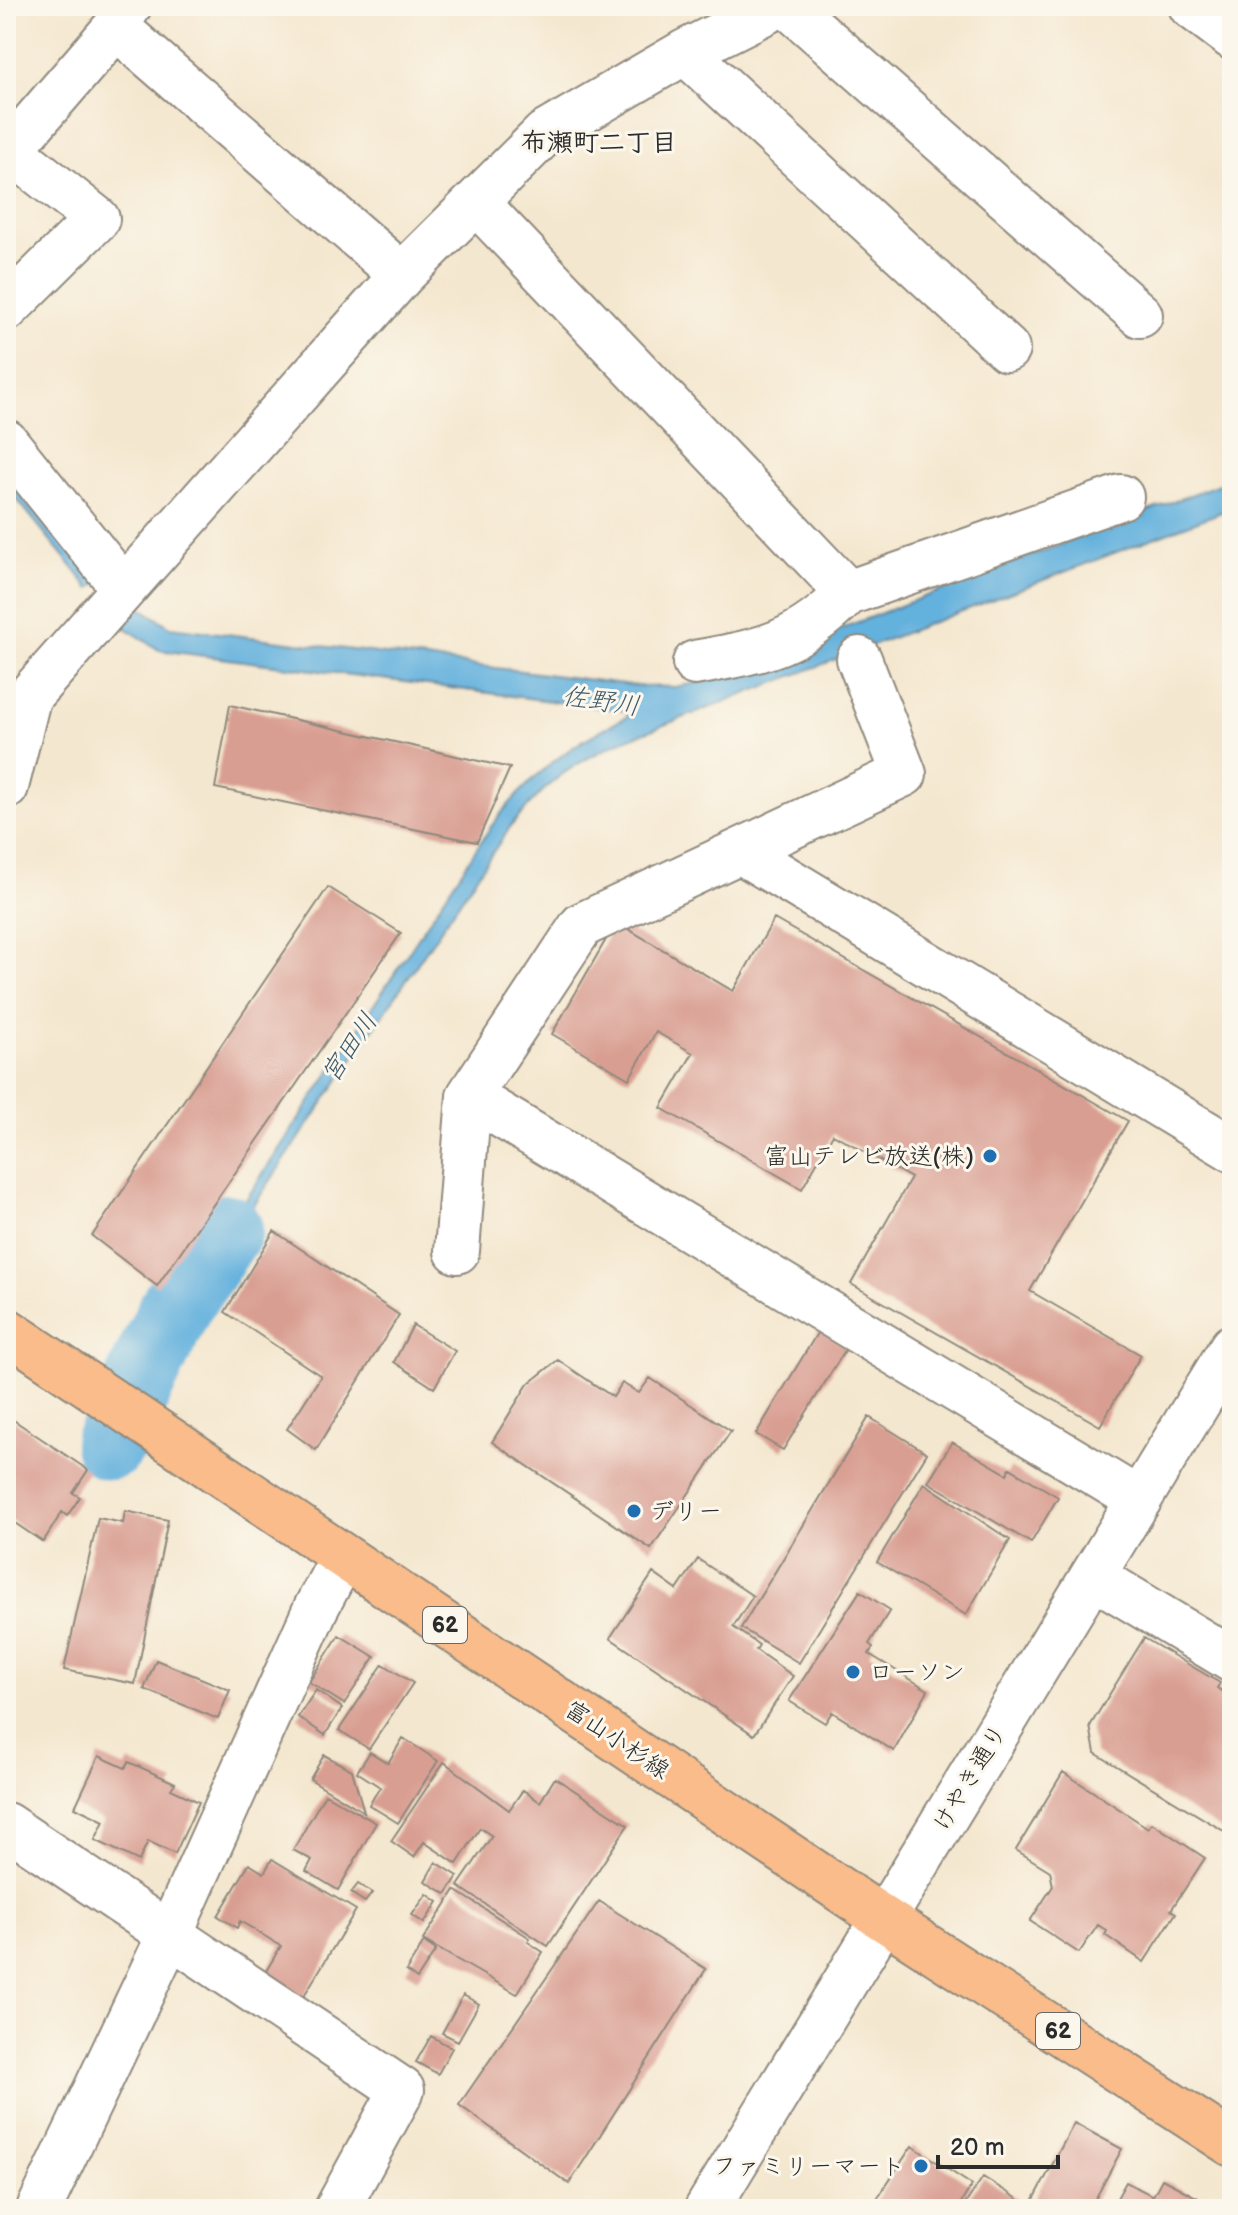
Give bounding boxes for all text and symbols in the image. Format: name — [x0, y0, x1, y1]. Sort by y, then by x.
district label: 布瀬町二丁目 — [521, 128, 677, 159]
water label: 佐野川 — [560, 681, 642, 723]
water label: 宮田川 — [315, 1007, 385, 1089]
place label: 富山テレビ放送(株) — [764, 1142, 974, 1171]
marker: 富山テレビ放送(株) — [981, 1147, 999, 1165]
place label: デリー — [650, 1497, 722, 1526]
marker: デリー — [625, 1502, 643, 1520]
road number: 62 — [423, 1607, 467, 1643]
place label: ローソン — [869, 1658, 965, 1687]
marker: ローソン — [844, 1663, 862, 1681]
street label: 富山小杉線 — [559, 1694, 675, 1786]
street label: けやき通り — [927, 1719, 1013, 1837]
road number: 62 — [1036, 2013, 1080, 2049]
scale bar — [938, 2119, 1058, 2169]
text: 20 m — [950, 2133, 1005, 2162]
place label: ファミリーマート — [713, 2152, 905, 2181]
marker: ファミリーマート — [912, 2157, 930, 2175]

